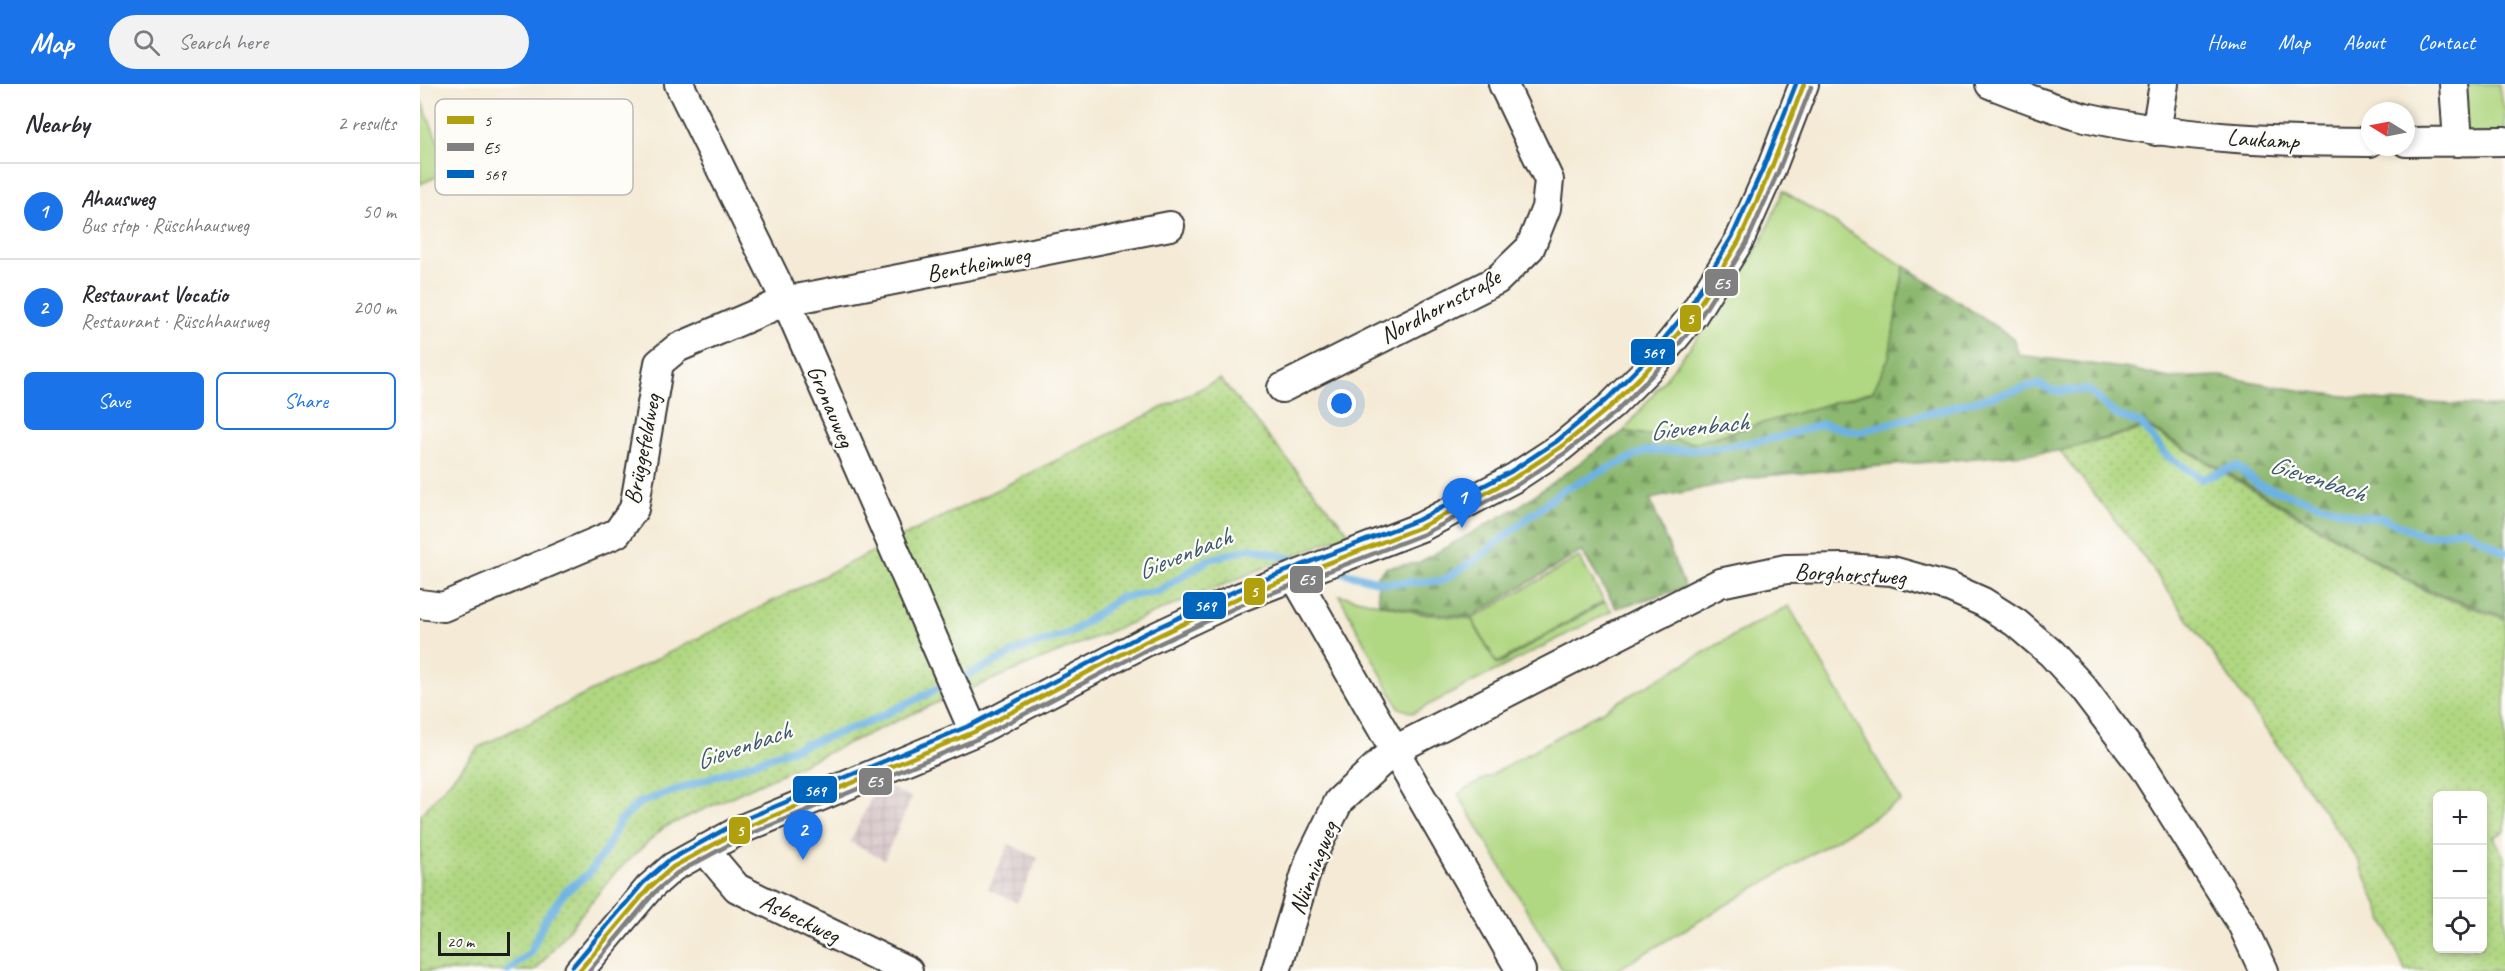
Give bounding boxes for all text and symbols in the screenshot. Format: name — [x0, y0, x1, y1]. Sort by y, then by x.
search box — [109, 15, 529, 69]
text: Map — [30, 25, 73, 60]
icon: search — [130, 26, 163, 59]
text: Search here — [178, 28, 268, 56]
text: Home — [2207, 29, 2245, 55]
text: Map — [2278, 29, 2310, 55]
text: About — [2343, 29, 2385, 55]
text: Contact — [2418, 29, 2475, 55]
legend — [435, 99, 633, 195]
north arrow — [2361, 102, 2415, 156]
text: Nearby — [24, 107, 89, 140]
text: 2 results — [337, 111, 396, 136]
text: 5 — [484, 111, 492, 131]
street label: Laukamp — [2226, 122, 2302, 157]
text: E5 — [484, 138, 500, 158]
text: 569 — [484, 165, 507, 185]
text: Ahausweg — [81, 185, 155, 213]
text: 1 — [39, 199, 48, 224]
text: 50 m — [362, 199, 396, 224]
text: Bus stop · Rüschhausweg — [81, 213, 249, 238]
street label: Bentheimweg — [924, 239, 1034, 289]
street label: Nordhornstraße — [1375, 261, 1507, 350]
line badge: E5 — [1704, 268, 1739, 297]
text: E5 — [1714, 274, 1732, 294]
text: Restaurant Vocatio — [81, 281, 228, 309]
text: 2 — [39, 295, 48, 320]
text: 200 m — [353, 295, 396, 320]
line badge: 5 — [1679, 304, 1702, 333]
text: Restaurant · Rüschhausweg — [81, 309, 269, 334]
text: 5 — [1687, 309, 1696, 329]
line badge: 569 — [1630, 338, 1676, 366]
text: 569 — [1642, 343, 1666, 363]
street label: Gronauweg — [800, 360, 862, 453]
button: Save — [24, 372, 204, 430]
button: Share — [216, 372, 396, 430]
your location — [1327, 389, 1356, 418]
street label: Brüggefeldweg — [617, 390, 668, 507]
water label: Gievenbach — [1648, 405, 1752, 448]
water label: Gievenbach — [2266, 448, 2372, 510]
pin: 1 — [1442, 478, 1482, 528]
water label: Gievenbach — [1132, 519, 1238, 587]
street label: Borghorstweg — [1794, 556, 1909, 592]
line badge: E5 — [1289, 565, 1324, 594]
text: E5 — [1299, 570, 1317, 590]
line badge: 5 — [1243, 577, 1266, 606]
text: 5 — [1251, 582, 1260, 602]
line badge: 569 — [1182, 591, 1227, 620]
text: 569 — [1194, 596, 1218, 616]
water label: Gievenbach — [691, 713, 797, 777]
line badge: E5 — [858, 767, 893, 796]
text: E5 — [867, 772, 885, 792]
line badge: 569 — [792, 775, 838, 804]
text: 569 — [804, 781, 828, 801]
map controls — [2433, 791, 2487, 953]
button: + — [2433, 791, 2487, 845]
pin: 2 — [784, 810, 823, 860]
line badge: 5 — [728, 816, 751, 845]
street label: Nünningweg — [1282, 816, 1345, 919]
text: 5 — [737, 821, 746, 841]
button: − — [2433, 845, 2487, 899]
street label: Asbeckweg — [755, 886, 846, 951]
button: locate — [2433, 899, 2487, 953]
scale bar — [438, 929, 510, 956]
text: 20 m — [447, 932, 474, 952]

